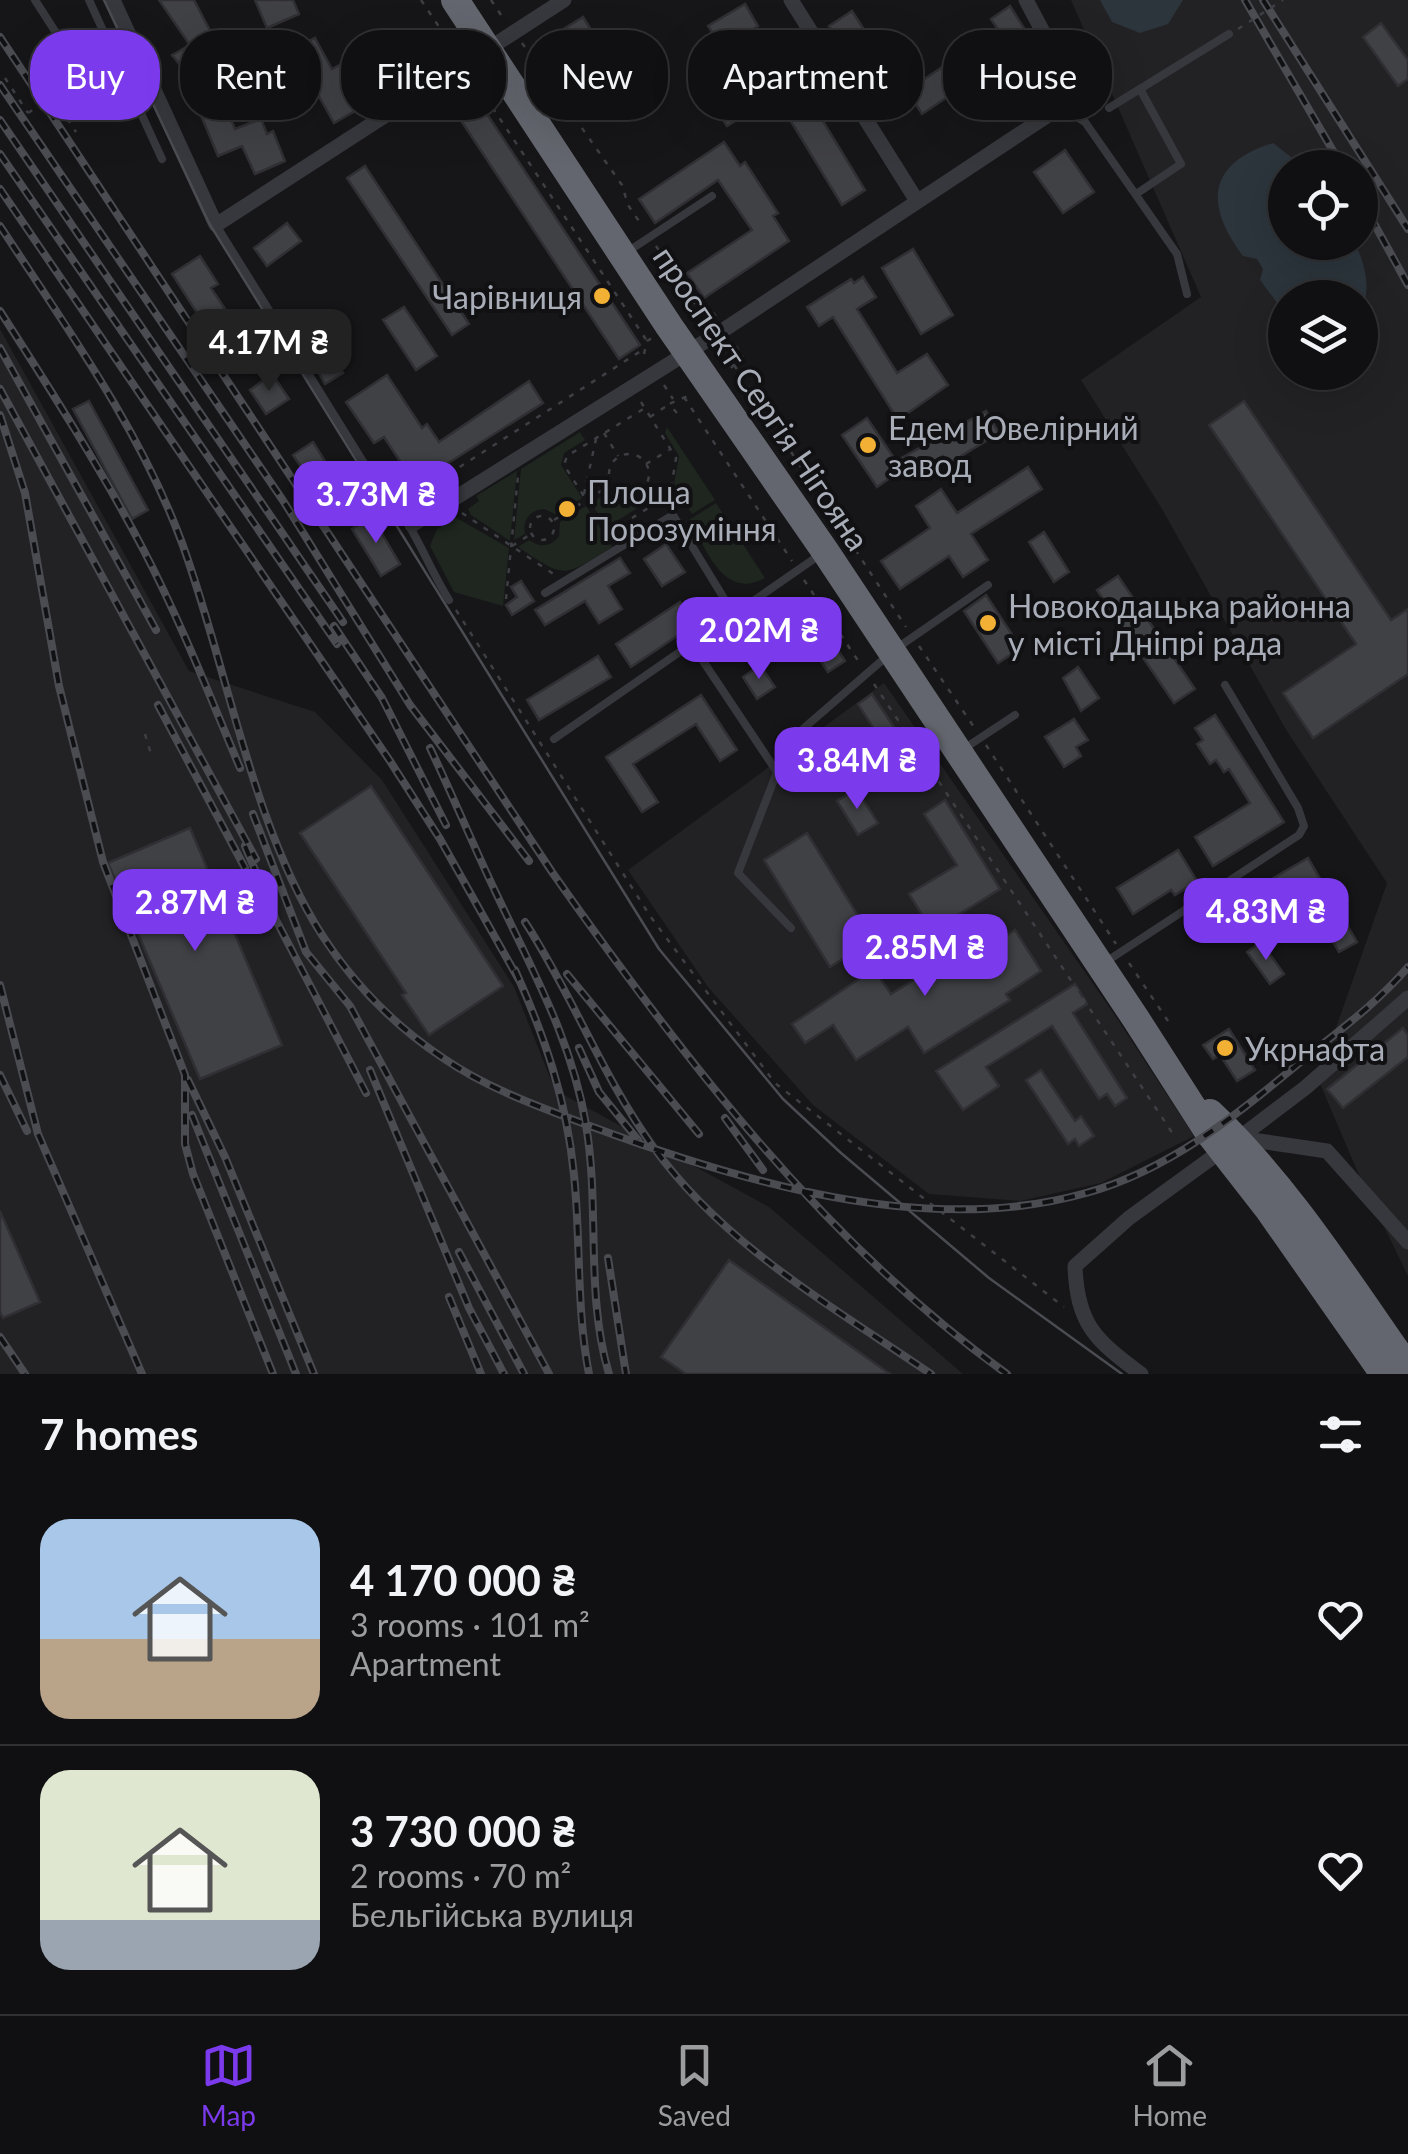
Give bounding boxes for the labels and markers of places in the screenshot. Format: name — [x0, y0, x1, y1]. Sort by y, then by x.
place label: Чарівниця — [432, 277, 582, 316]
marker: Чарівниця — [591, 285, 613, 307]
pin: 4.17M ₴ — [177, 309, 361, 394]
place label: Едем Ювелірний завод — [888, 408, 1139, 484]
marker: Едем Ювелірний завод — [857, 434, 879, 456]
pin: 3.73M ₴ — [284, 461, 468, 546]
place label: Площа Порозуміння — [587, 472, 776, 548]
marker: Площа Порозуміння — [556, 498, 578, 520]
place label: Новокодацька районна у місті Дніпрі рада — [1008, 586, 1351, 662]
pin: 2.02M ₴ — [667, 597, 851, 682]
marker: Новокодацька районна у місті Дніпрі рада — [977, 612, 999, 634]
pin: 3.84M ₴ — [765, 727, 949, 812]
pin: 2.87M ₴ — [103, 869, 287, 954]
pin: 4.83M ₴ — [1174, 878, 1358, 963]
pin: 2.85M ₴ — [833, 914, 1017, 999]
place label: Укрнафта — [1245, 1029, 1385, 1068]
marker: Укрнафта — [1214, 1037, 1236, 1059]

